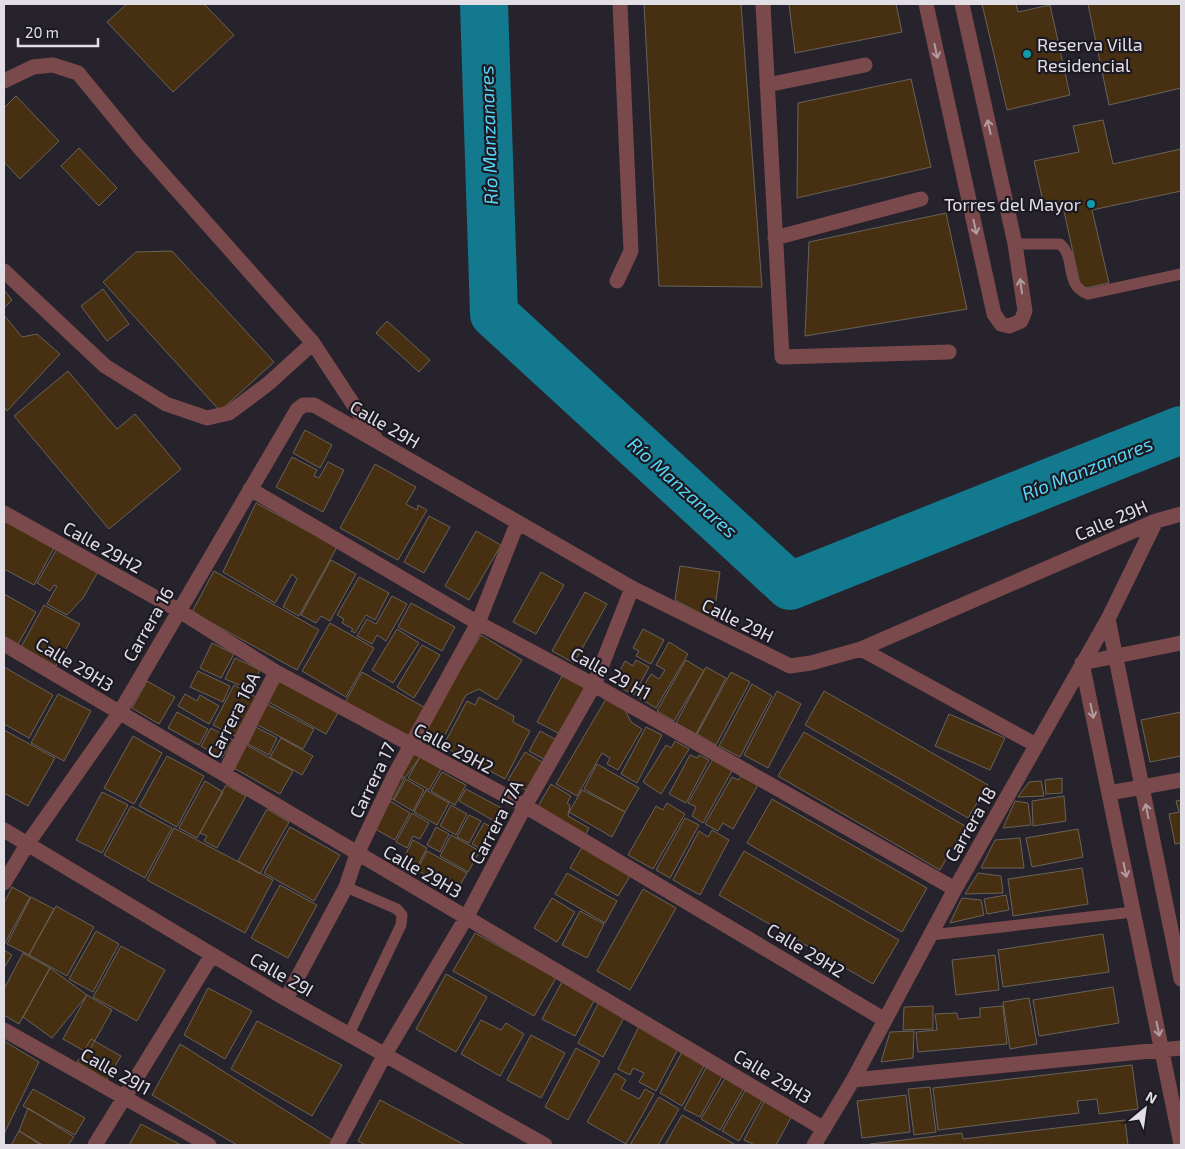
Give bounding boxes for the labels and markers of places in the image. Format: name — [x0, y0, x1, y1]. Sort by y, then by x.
place label: Reserva Villa Residencial — [1037, 33, 1143, 76]
marker: Reserva Villa Residencial — [1021, 48, 1033, 60]
place label: Torres del Mayor — [944, 193, 1081, 215]
marker: Torres del Mayor — [1085, 198, 1097, 210]

